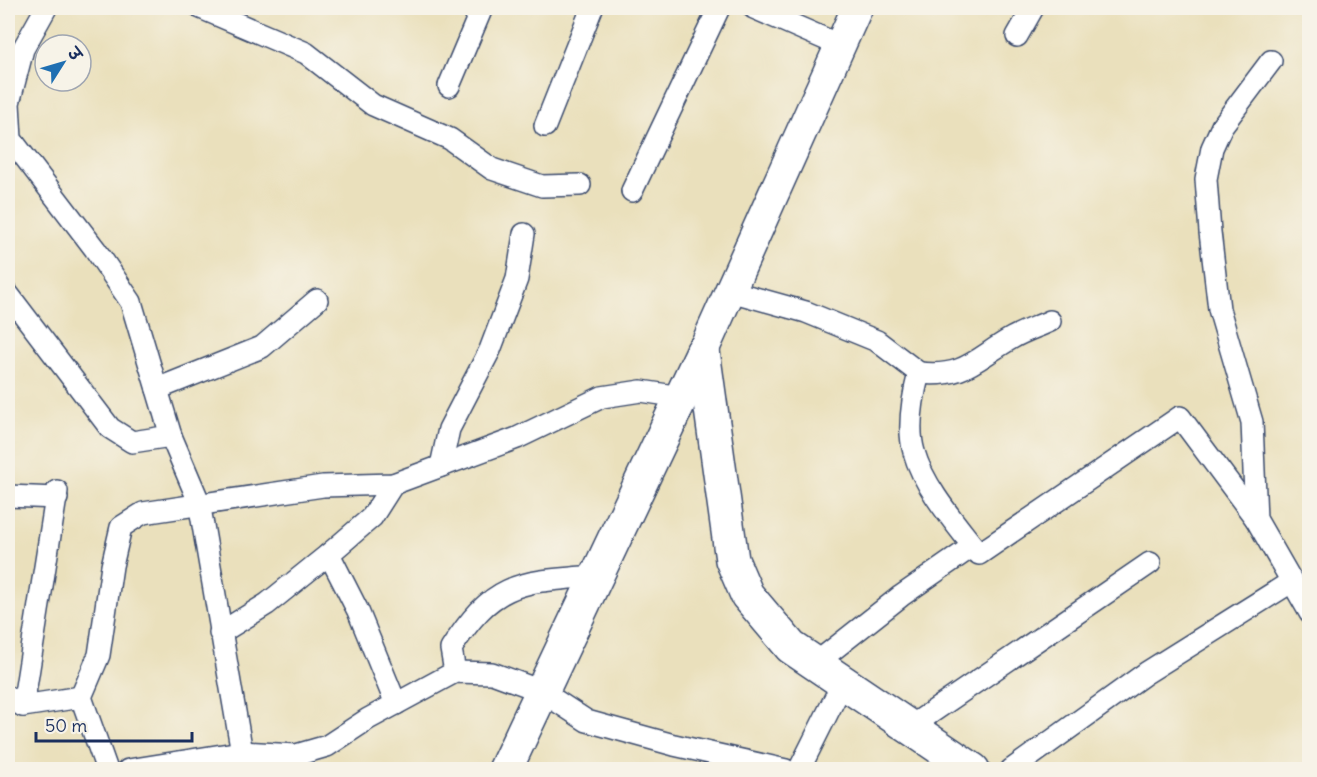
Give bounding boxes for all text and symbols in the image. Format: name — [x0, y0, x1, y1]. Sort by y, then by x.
north arrow — [33, 33, 93, 93]
text: उ — [63, 42, 87, 65]
scale bar — [36, 705, 192, 743]
text: 50 m — [45, 714, 87, 737]

